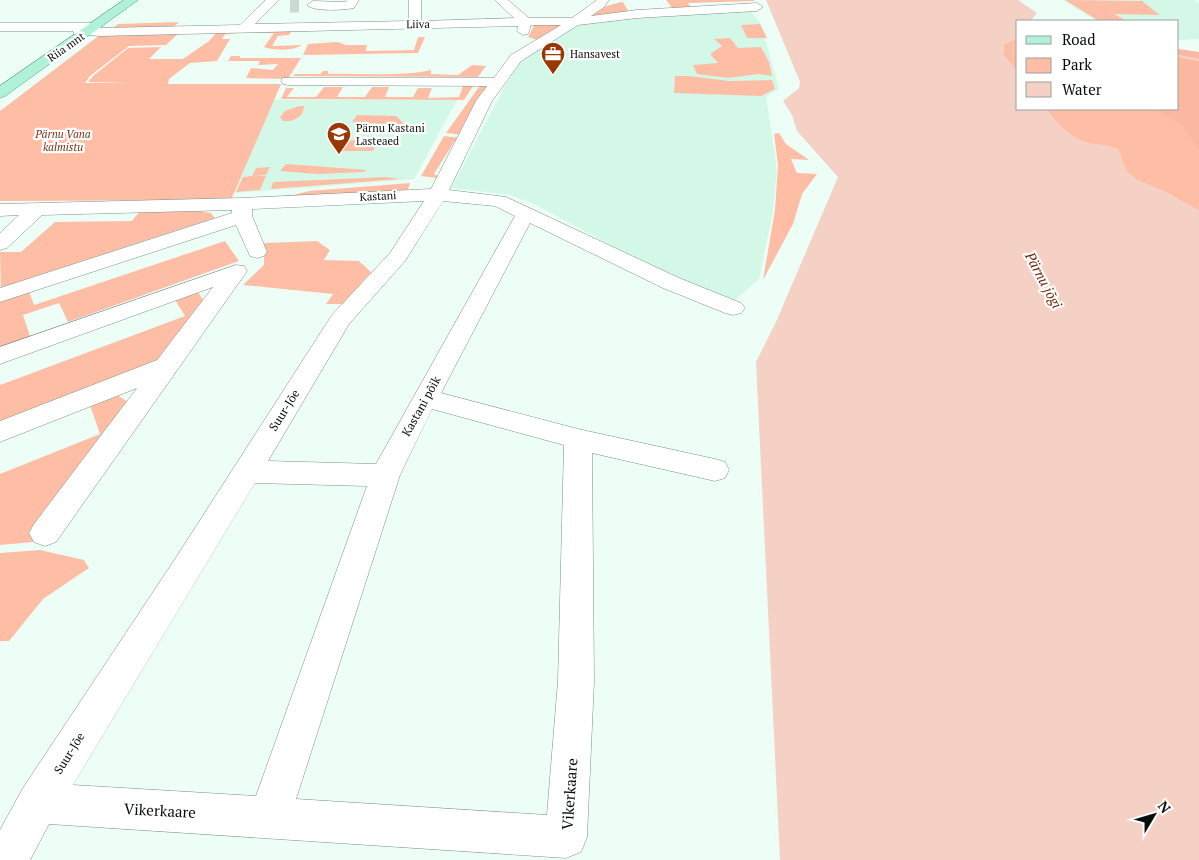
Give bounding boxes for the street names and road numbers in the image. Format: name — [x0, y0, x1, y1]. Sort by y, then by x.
street label: Liiva — [406, 17, 430, 31]
street label: Riia mnt — [45, 29, 87, 65]
street label: Kastani — [359, 188, 397, 204]
street label: Kastani põik — [398, 373, 444, 439]
street label: Suur-Jõe — [265, 386, 303, 434]
street label: Suur-Jõe — [50, 729, 88, 777]
street label: Vikerkaare — [557, 757, 581, 831]
street label: Vikerkaare — [124, 798, 196, 822]

